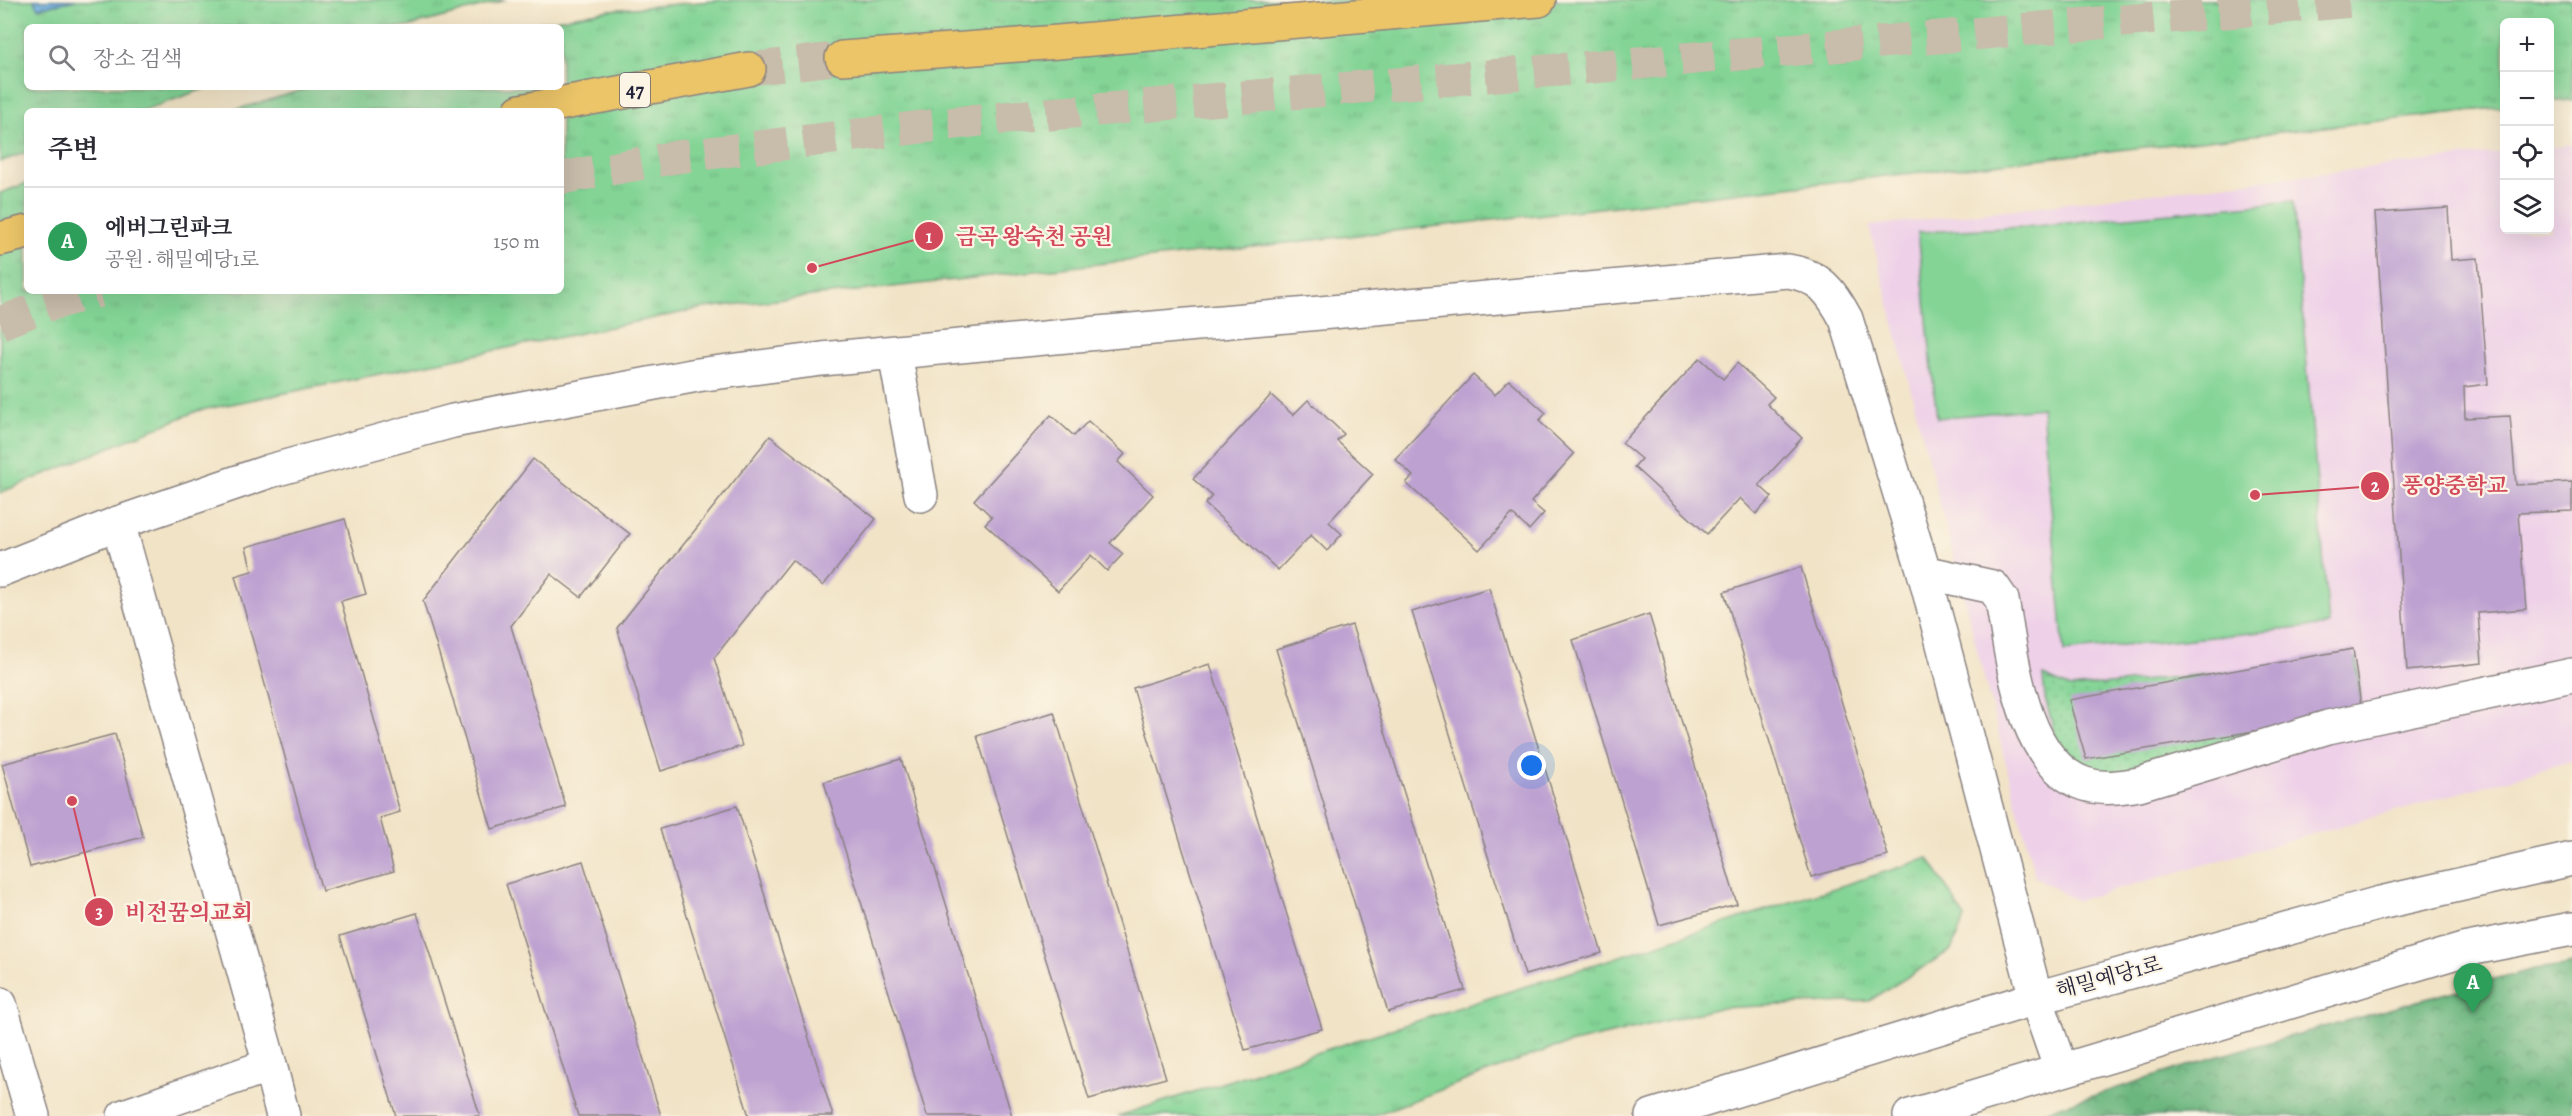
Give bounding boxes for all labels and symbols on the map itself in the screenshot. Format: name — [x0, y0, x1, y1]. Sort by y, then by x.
road number: 47 — [620, 73, 650, 107]
callout: 금곡 왕숙천 공원 — [914, 216, 1124, 256]
text: 금곡 왕숙천 공원 — [956, 222, 1112, 252]
text: 1 — [926, 225, 933, 249]
callout: 풍양중학교 — [2360, 466, 2520, 506]
text: 풍양중학교 — [2402, 471, 2508, 501]
text: 2 — [2371, 474, 2380, 498]
your location — [1517, 751, 1546, 780]
callout: 비전꿈의교회 — [84, 892, 265, 932]
text: 비전꿈의교회 — [125, 898, 253, 928]
text: 3 — [95, 900, 103, 924]
street label: 해밀예당1로 — [2053, 949, 2165, 1005]
pin: A — [2454, 964, 2492, 1013]

